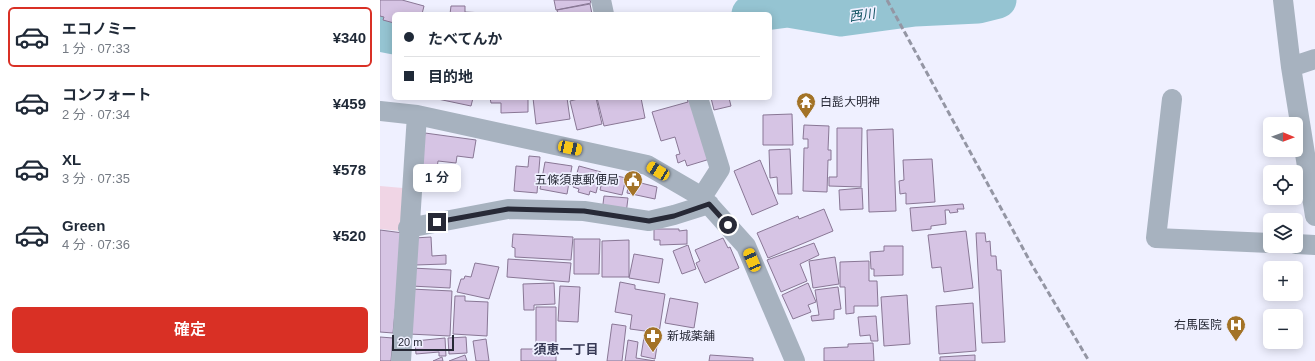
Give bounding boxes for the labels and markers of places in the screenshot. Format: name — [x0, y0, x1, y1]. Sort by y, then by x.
temple icon: 白髭大明神 — [795, 91, 817, 119]
place label: 白髭大明神 — [820, 95, 880, 109]
public building icon: 五條須恵郵便局 — [622, 169, 644, 197]
place label: 五條須恵郵便局 — [535, 173, 619, 187]
hospital icon: 右馬医院 — [1225, 314, 1247, 342]
place label: 右馬医院 — [1174, 318, 1222, 332]
pharmacy icon: 新城薬舗 — [642, 325, 664, 353]
place label: 新城薬舗 — [667, 329, 715, 343]

